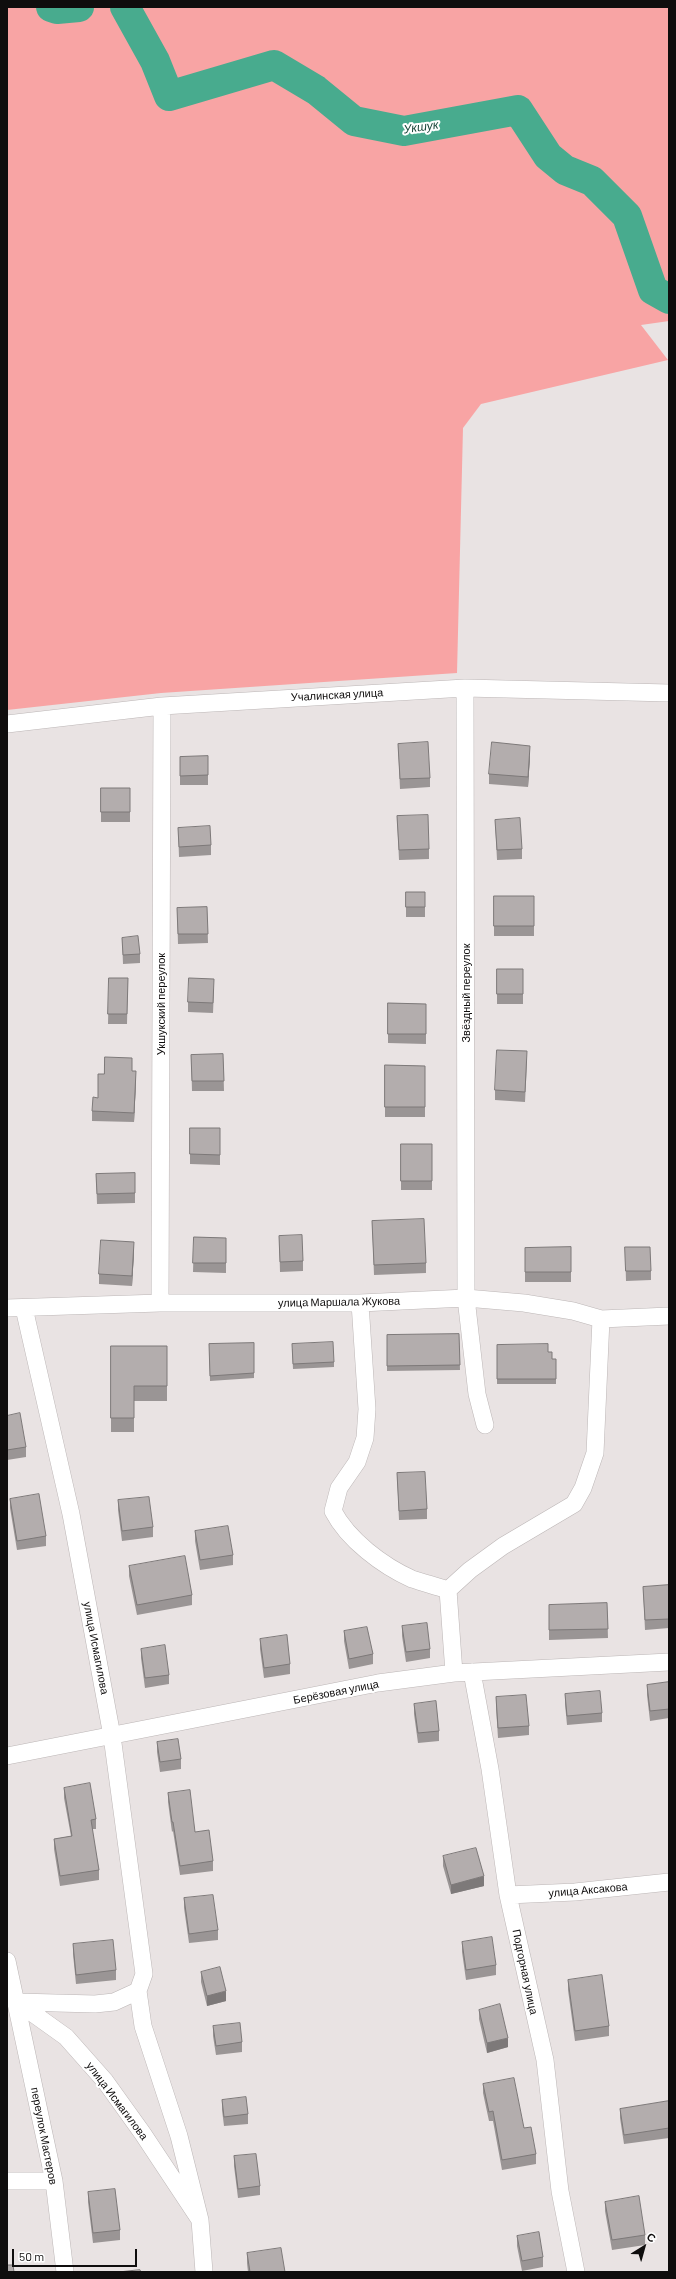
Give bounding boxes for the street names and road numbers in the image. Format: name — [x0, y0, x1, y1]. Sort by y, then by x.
street label: Учалинская улица — [290, 686, 384, 704]
street label: Звёздный переулок — [459, 943, 473, 1043]
street label: Укшукский переулок — [154, 953, 168, 1055]
street label: улица Маршала Жукова — [278, 1294, 400, 1310]
street label: улица Исмагилова — [81, 1601, 111, 1695]
street label: Берёзовая улица — [292, 1677, 380, 1707]
street label: улица Аксакова — [548, 1880, 628, 1900]
street label: Подгорная улица — [510, 1928, 540, 2016]
street label: улица Исмагилова — [83, 2059, 151, 2143]
street label: переулок Мастеров — [28, 2086, 60, 2186]

